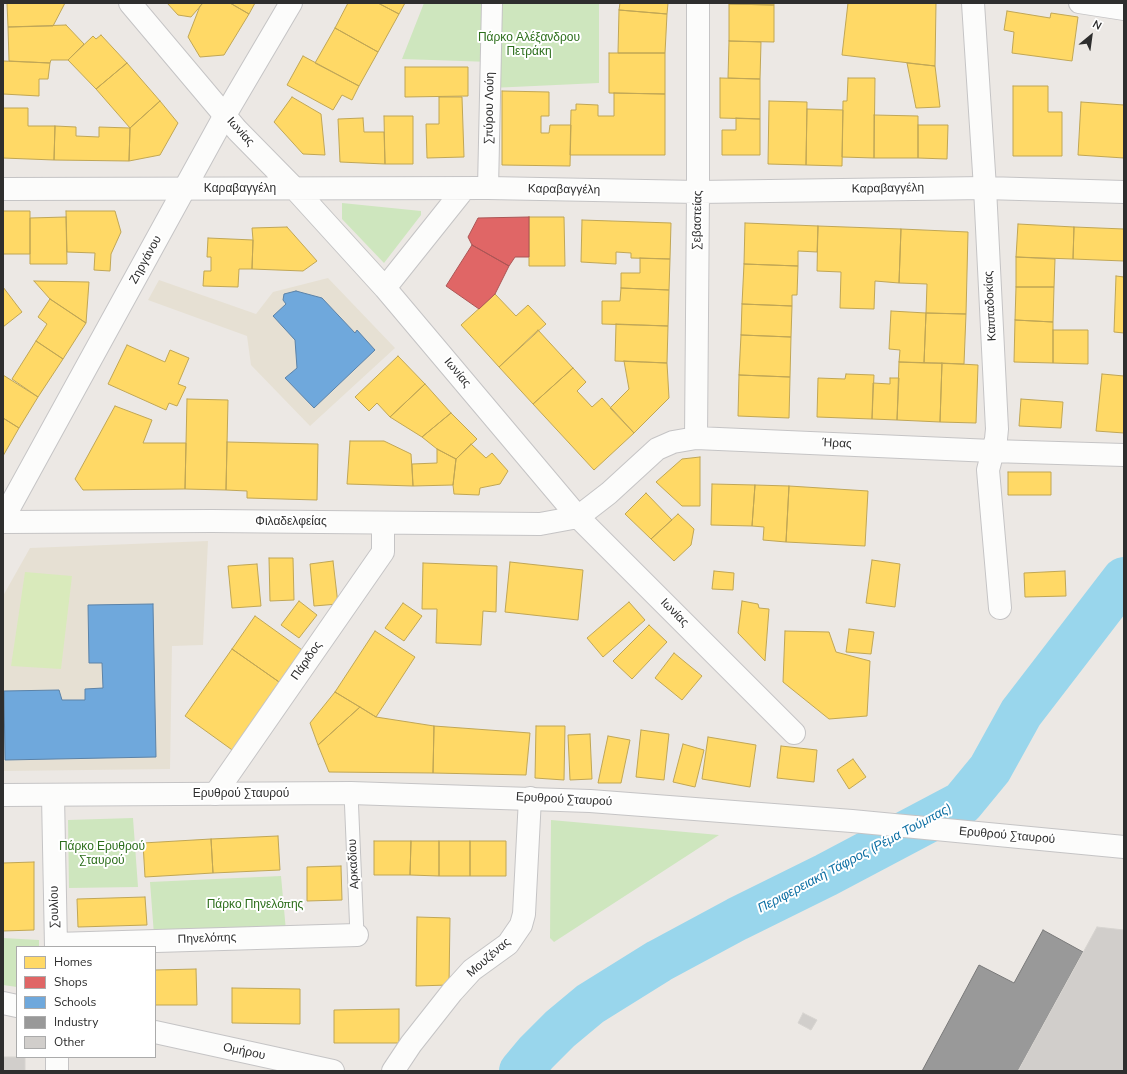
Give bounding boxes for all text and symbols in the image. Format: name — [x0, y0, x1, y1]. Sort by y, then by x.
north arrow — [1071, 16, 1111, 56]
text: N — [1090, 17, 1104, 34]
park label: Πάρκο Αλέξανδρου Πετράκη — [478, 31, 580, 59]
street label: Σπύρου Λούη — [482, 72, 498, 144]
street label: Ιωνίας — [223, 115, 257, 149]
street label: Καραβαγγέλη — [852, 181, 924, 197]
street label: Καραβαγγέλη — [204, 182, 276, 196]
street label: Καραβαγγέλη — [528, 182, 600, 198]
street label: Σεβαστείας — [690, 190, 706, 250]
street label: Ζηργάνου — [127, 233, 165, 287]
street label: Καππαδοκίας — [982, 270, 1000, 342]
street label: Ιωνίας — [441, 355, 473, 391]
street label: Ήρας — [822, 436, 852, 452]
street label: Φιλαδελφείας — [255, 515, 327, 529]
street label: Ιωνίας — [657, 596, 691, 630]
street label: Πάριδος — [288, 639, 326, 683]
street label: Ερυθρού Σταυρού — [193, 787, 289, 801]
street label: Ερυθρού Σταυρού — [515, 790, 613, 810]
water label: Περιφερειακή Τάφρος (Ρέμα Τούμπας) — [755, 801, 955, 917]
street label: Ερυθρού Σταυρού — [958, 825, 1056, 847]
street label: Αρκαδίου — [345, 839, 363, 889]
park label: Πάρκο Ερυθρού Σταυρού — [59, 840, 145, 868]
street label: Σουλίου — [47, 886, 63, 928]
park label: Πάρκο Πηνελόπης — [207, 898, 303, 912]
street label: Πηνελόπης — [177, 931, 237, 947]
street label: Μουζένας — [464, 935, 514, 981]
legend — [16, 946, 156, 1058]
text: Homes — [54, 954, 92, 970]
text: Shops — [54, 974, 88, 990]
text: Schools — [54, 994, 96, 1010]
text: Industry — [54, 1014, 98, 1030]
text: Other — [54, 1034, 85, 1050]
street label: Ομήρου — [222, 1041, 266, 1063]

